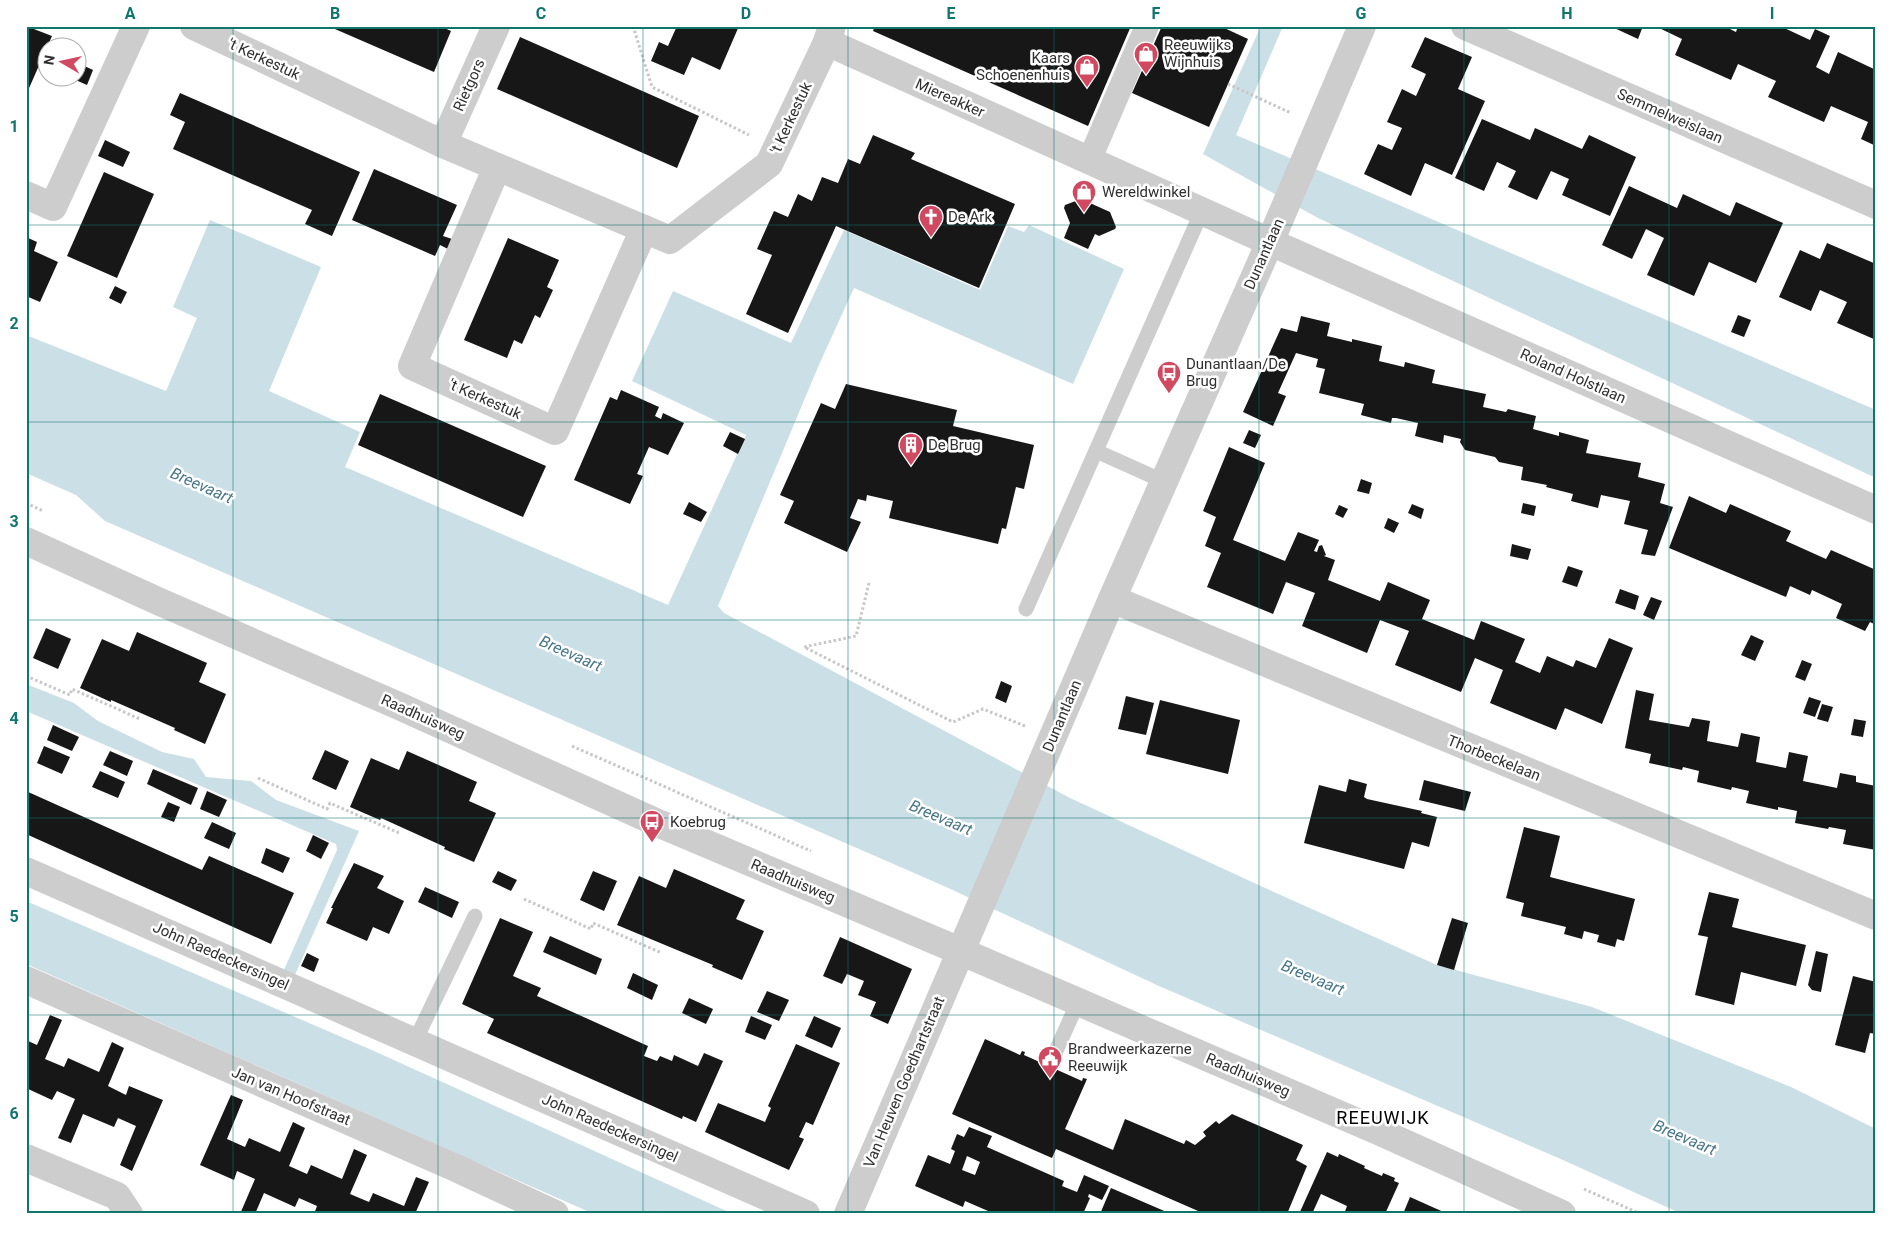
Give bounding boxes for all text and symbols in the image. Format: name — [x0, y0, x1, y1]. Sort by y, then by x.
text: A — [125, 4, 136, 23]
text: B — [330, 4, 340, 23]
text: C — [536, 4, 546, 23]
text: D — [741, 4, 751, 23]
text: E — [947, 4, 956, 23]
text: F — [1152, 4, 1161, 23]
text: G — [1356, 4, 1367, 23]
text: H — [1561, 4, 1573, 23]
text: I — [1770, 4, 1774, 23]
street label: 't Kerkestuk — [225, 34, 303, 84]
place label: Reeuwijks Wijnhuis — [1164, 36, 1231, 71]
north arrow — [38, 38, 88, 88]
shop icon: Reeuwijks Wijnhuis — [1133, 41, 1159, 75]
place label: Kaars Schoenenhuis — [976, 49, 1070, 84]
text: N — [40, 54, 58, 66]
shop icon: Kaars Schoenenhuis — [1074, 54, 1100, 88]
street label: Rietgors — [449, 56, 489, 114]
street label: Miereakker — [913, 75, 987, 121]
street label: 't Kerkestuk — [766, 79, 816, 157]
street label: Semmelweislaan — [1614, 85, 1726, 147]
text: 1 — [9, 117, 19, 136]
shop icon: Wereldwinkel — [1071, 179, 1097, 213]
place label: Wereldwinkel — [1102, 183, 1190, 201]
church icon: De Ark — [918, 204, 944, 238]
place label: De Ark — [948, 208, 992, 226]
street label: Dunantlaan — [1240, 216, 1288, 292]
text: 2 — [9, 314, 19, 333]
street label: Roland Holstlaan — [1517, 345, 1629, 407]
place label: Dunantlaan/De Brug — [1186, 355, 1286, 390]
bus stop icon: Dunantlaan/De Brug — [1156, 360, 1182, 394]
street label: 't Kerkestuk — [446, 375, 524, 423]
building icon: De Brug — [898, 432, 924, 466]
place label: De Brug — [928, 436, 981, 454]
water label: Breevaart — [168, 463, 237, 508]
text: 3 — [9, 512, 19, 531]
water label: Breevaart — [537, 631, 606, 676]
street label: Dunantlaan — [1039, 678, 1085, 754]
street label: Raadhuisweg — [378, 691, 468, 743]
text: 4 — [9, 709, 19, 728]
street label: Thorbeckelaan — [1445, 731, 1543, 785]
water label: Breevaart — [907, 796, 976, 839]
bus stop icon: Koebrug — [639, 809, 665, 843]
place label: Koebrug — [670, 813, 726, 831]
street label: Raadhuisweg — [748, 855, 838, 907]
text: 5 — [9, 907, 19, 926]
street label: John Raedeckersingel — [150, 918, 292, 994]
water label: Breevaart — [1279, 956, 1348, 999]
street label: Van Heuven Goedhartstraat — [860, 994, 948, 1170]
place label: Brandweerkazerne Reeuwijk — [1068, 1040, 1192, 1075]
public building icon: Brandweerkazerne Reeuwijk — [1037, 1045, 1063, 1079]
street label: Raadhuisweg — [1203, 1049, 1293, 1101]
street label: Jan van Hoofstraat — [229, 1063, 353, 1129]
street label: John Raedeckersingel — [539, 1090, 681, 1166]
text: 6 — [9, 1104, 19, 1123]
district label: REEUWIJK — [1336, 1107, 1430, 1128]
water label: Breevaart — [1651, 1116, 1720, 1159]

